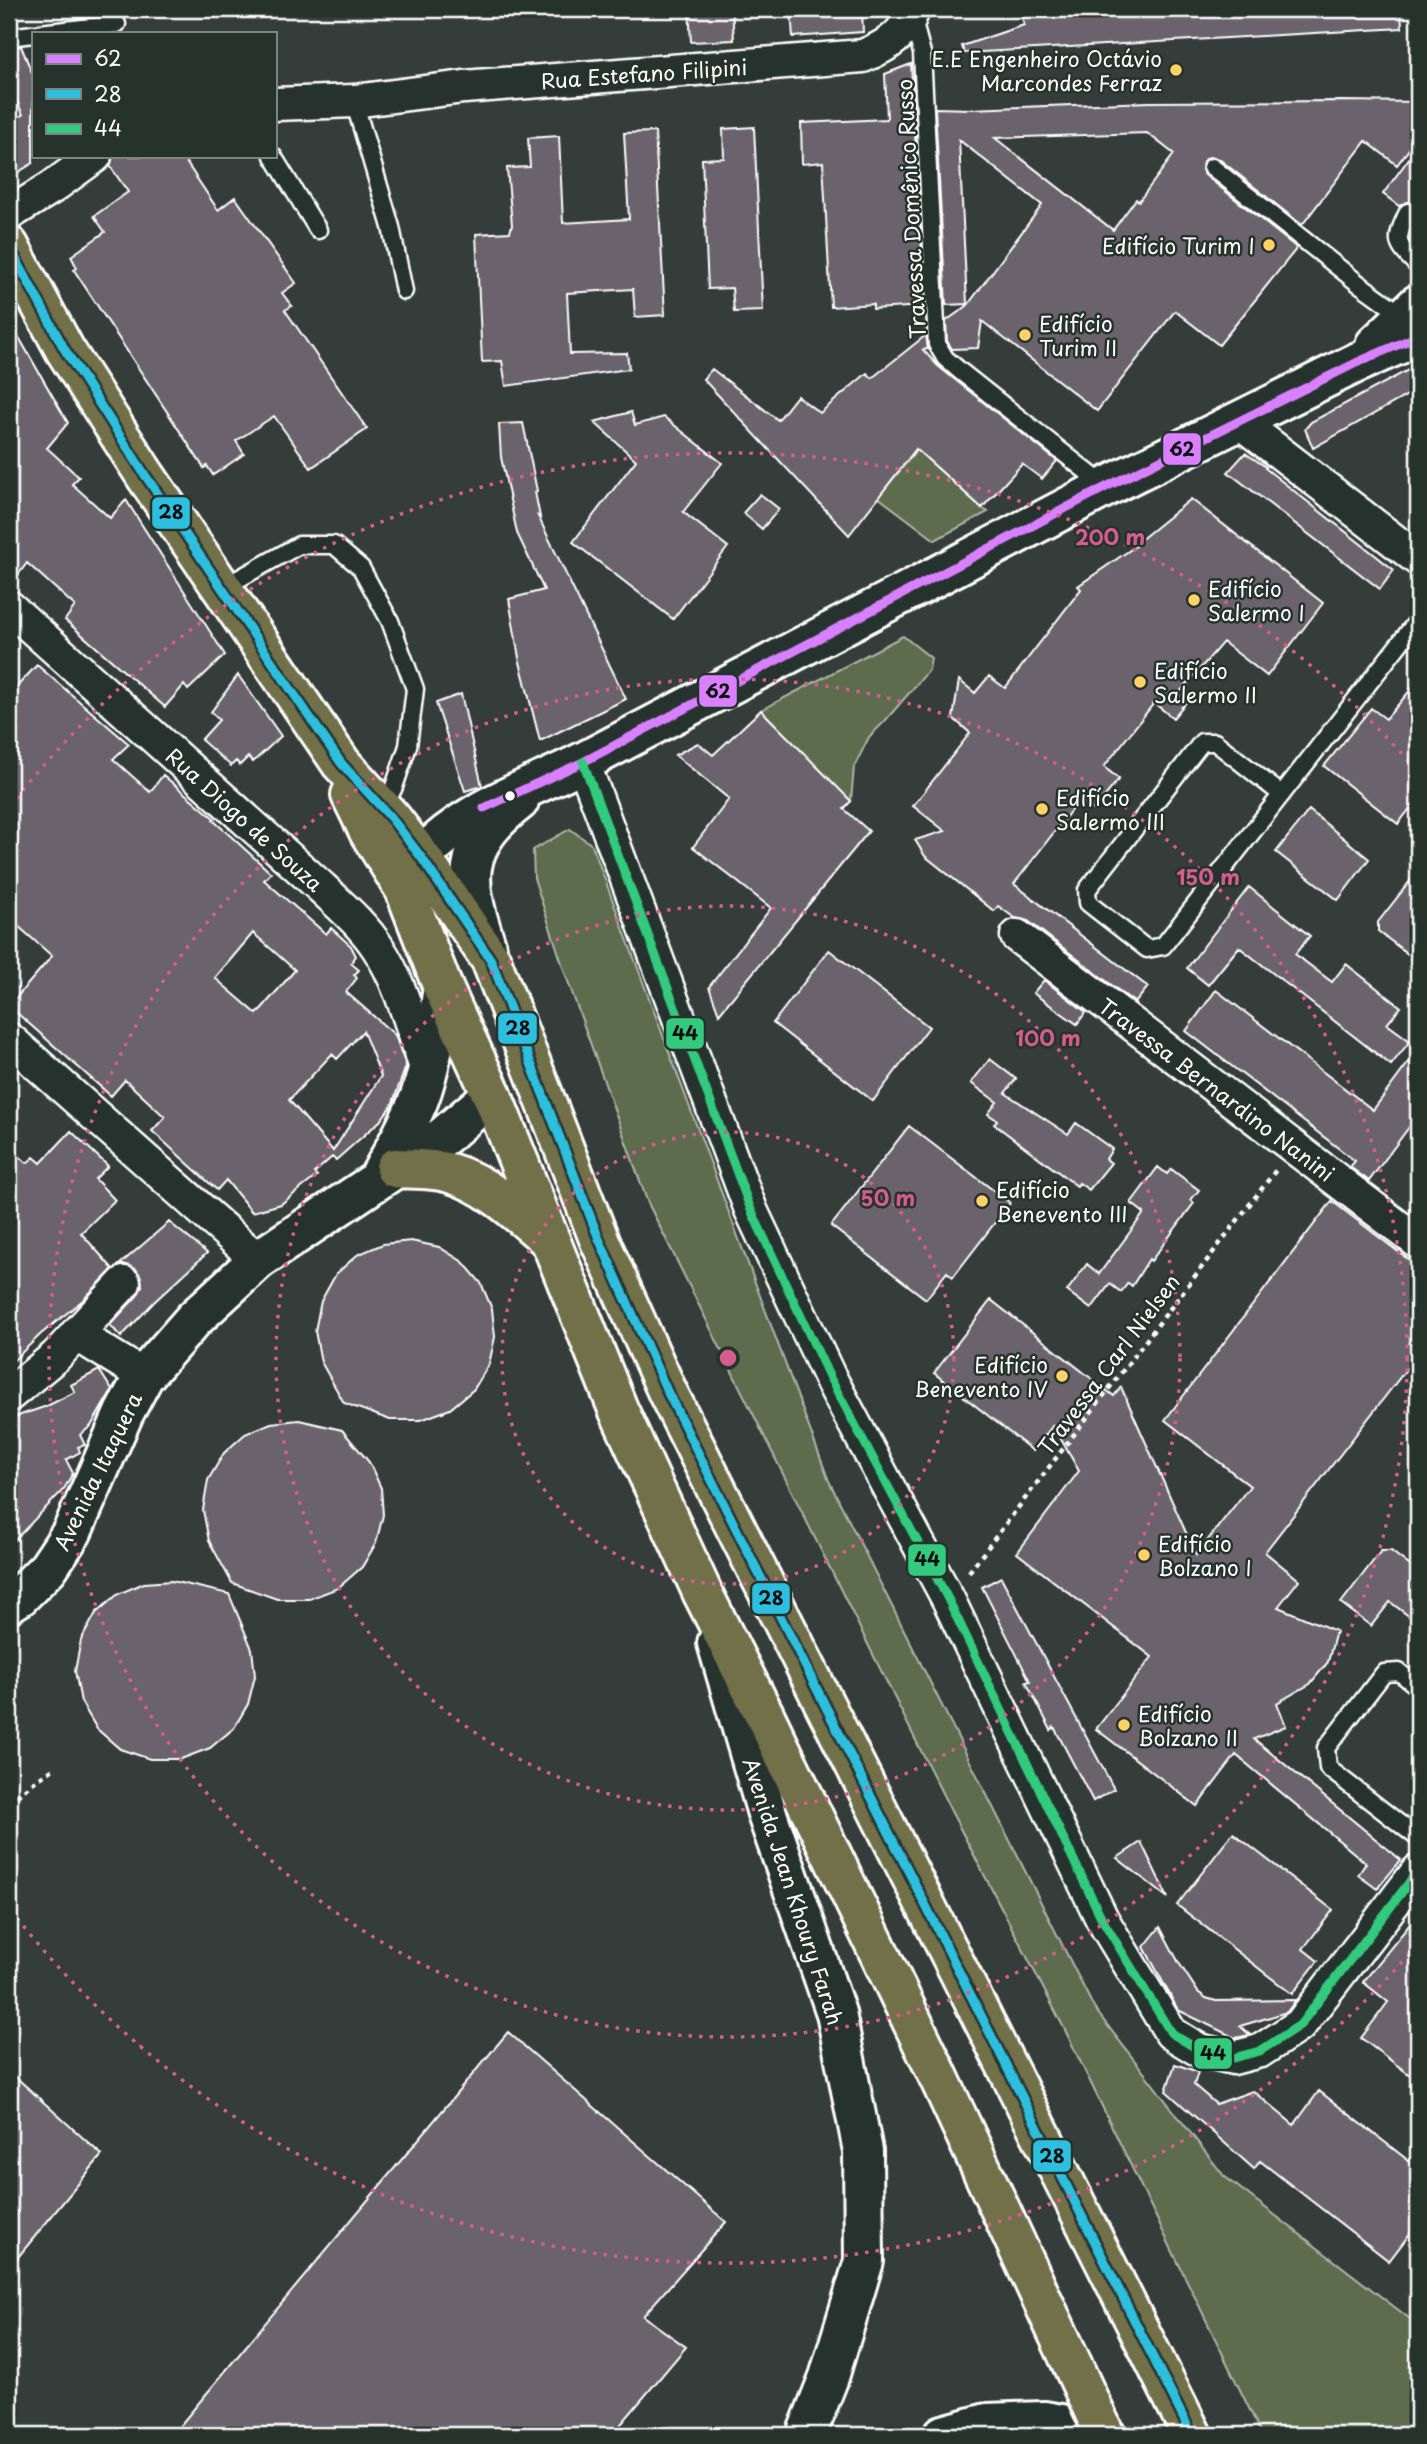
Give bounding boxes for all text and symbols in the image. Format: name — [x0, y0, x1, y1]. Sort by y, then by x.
legend — [32, 32, 276, 158]
text: 62 — [94, 41, 122, 73]
place label: E.E Engenheiro Octávio Marcondes Ferraz — [932, 42, 1162, 98]
street label: Rua Estefano Filipini — [540, 50, 748, 96]
marker: E.E Engenheiro Octávio Marcondes Ferraz — [1168, 62, 1184, 78]
text: 28 — [94, 77, 122, 109]
street label: Travessa Domênico Russo — [887, 78, 933, 340]
text: 44 — [94, 111, 122, 143]
place label: Edifício Turim I — [1102, 229, 1255, 261]
marker: Edifício Turim I — [1261, 237, 1277, 253]
place label: Edifício Turim II — [1039, 307, 1117, 363]
marker: Edifício Turim II — [1017, 327, 1033, 343]
line badge: 62 — [1162, 432, 1202, 466]
text: 62 — [1169, 434, 1195, 462]
line badge: 28 — [151, 496, 191, 530]
text: 28 — [158, 497, 184, 525]
text: 200 m — [1075, 520, 1145, 552]
place label: Edifício Salermo I — [1208, 572, 1305, 628]
marker: Edifício Salermo I — [1186, 592, 1202, 608]
place label: Edifício Salermo II — [1154, 654, 1257, 710]
line badge: 62 — [698, 674, 738, 708]
marker: Edifício Salermo II — [1132, 674, 1148, 690]
text: 62 — [705, 676, 731, 704]
street label: Rua Diogo de Souza — [159, 740, 331, 898]
place label: Edifício Salermo III — [1056, 781, 1165, 837]
unlabelled marker — [503, 789, 517, 803]
marker: Edifício Salermo III — [1034, 801, 1050, 817]
text: 150 m — [1176, 860, 1240, 892]
street label: Travessa Bernardino Nanini — [1092, 990, 1342, 1188]
line badge: 28 — [497, 1012, 538, 1045]
text: 28 — [505, 1013, 531, 1041]
line badge: 44 — [665, 1017, 705, 1050]
text: 44 — [672, 1018, 698, 1046]
text: 100 m — [1015, 1021, 1081, 1053]
place label: Edifício Benevento III — [996, 1173, 1128, 1229]
text: 50 m — [861, 1181, 915, 1213]
marker: Edifício Benevento III — [974, 1193, 990, 1209]
street label: Travessa Carl Nielsen — [1029, 1267, 1187, 1461]
centre of rings — [716, 1346, 740, 1370]
place label: Edifício Benevento IV — [914, 1348, 1048, 1404]
marker: Edifício Benevento IV — [1054, 1368, 1070, 1384]
street label: Avenida Itaquera — [45, 1386, 149, 1555]
place label: Edifício Bolzano I — [1158, 1527, 1252, 1583]
line badge: 44 — [907, 1543, 947, 1577]
text: 44 — [914, 1544, 940, 1572]
marker: Edifício Bolzano I — [1136, 1547, 1152, 1563]
line badge: 28 — [751, 1582, 791, 1615]
text: 28 — [758, 1583, 784, 1611]
place label: Edifício Bolzano II — [1138, 1697, 1238, 1753]
marker: Edifício Bolzano II — [1116, 1717, 1132, 1733]
street label: Avenida Jean Khoury Farah — [736, 1753, 852, 2029]
line badge: 44 — [1193, 2037, 1233, 2070]
text: 44 — [1200, 2038, 1226, 2066]
line badge: 28 — [1032, 2139, 1072, 2173]
text: 28 — [1039, 2141, 1065, 2169]

